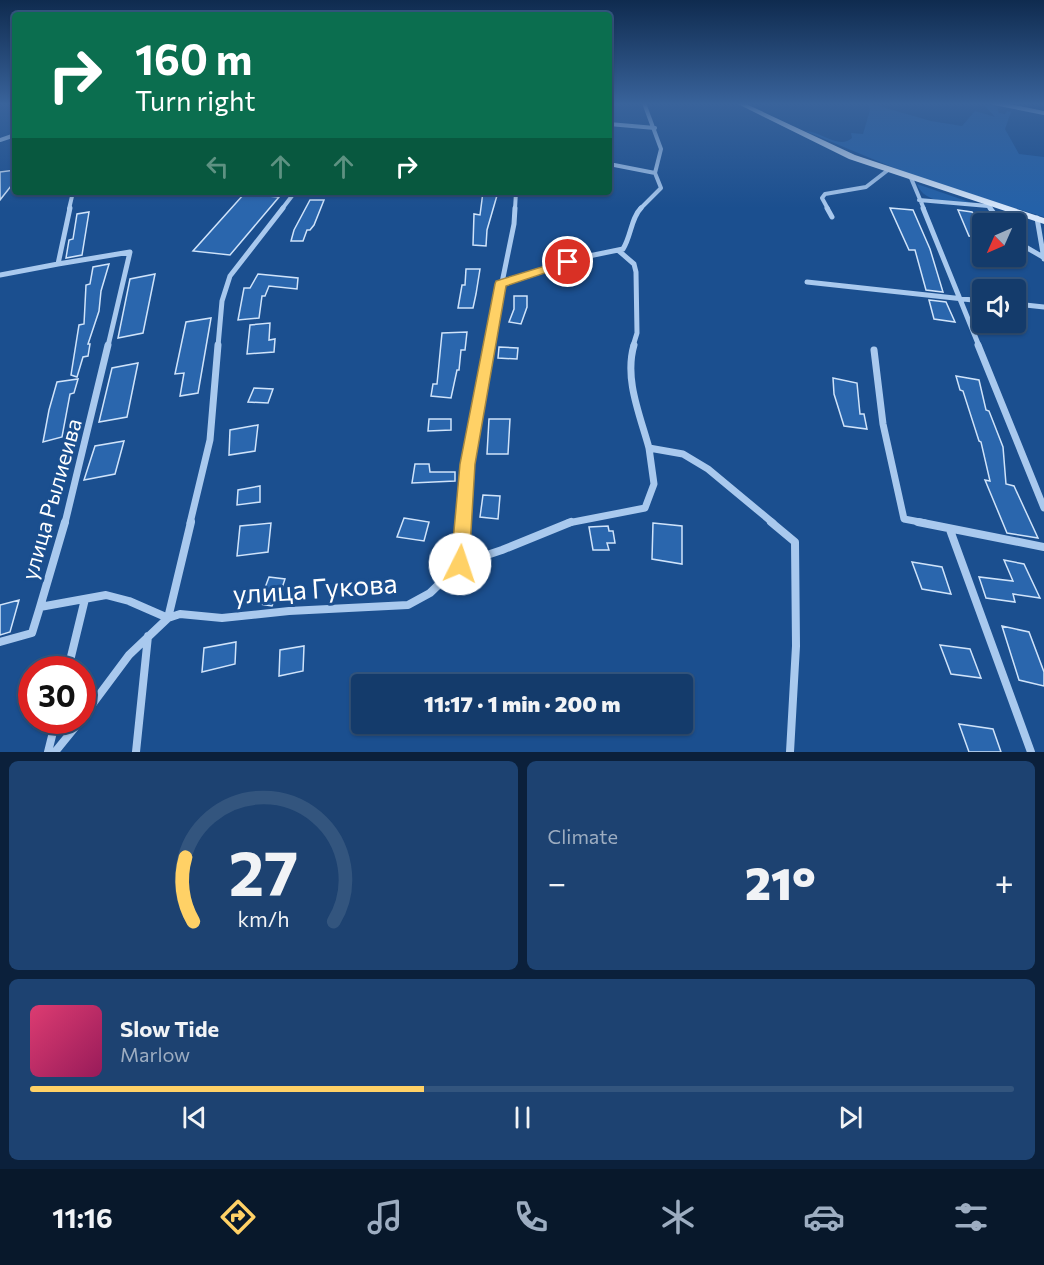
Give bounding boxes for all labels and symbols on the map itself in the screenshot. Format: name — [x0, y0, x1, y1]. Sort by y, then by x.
north arrow — [972, 213, 1026, 267]
pin — [542, 236, 593, 287]
street label: улица Рылиеива — [15, 415, 87, 583]
position arrow — [428, 532, 492, 596]
street label: улица Гукова — [232, 566, 398, 610]
speed limit sign: 30 — [18, 656, 96, 734]

